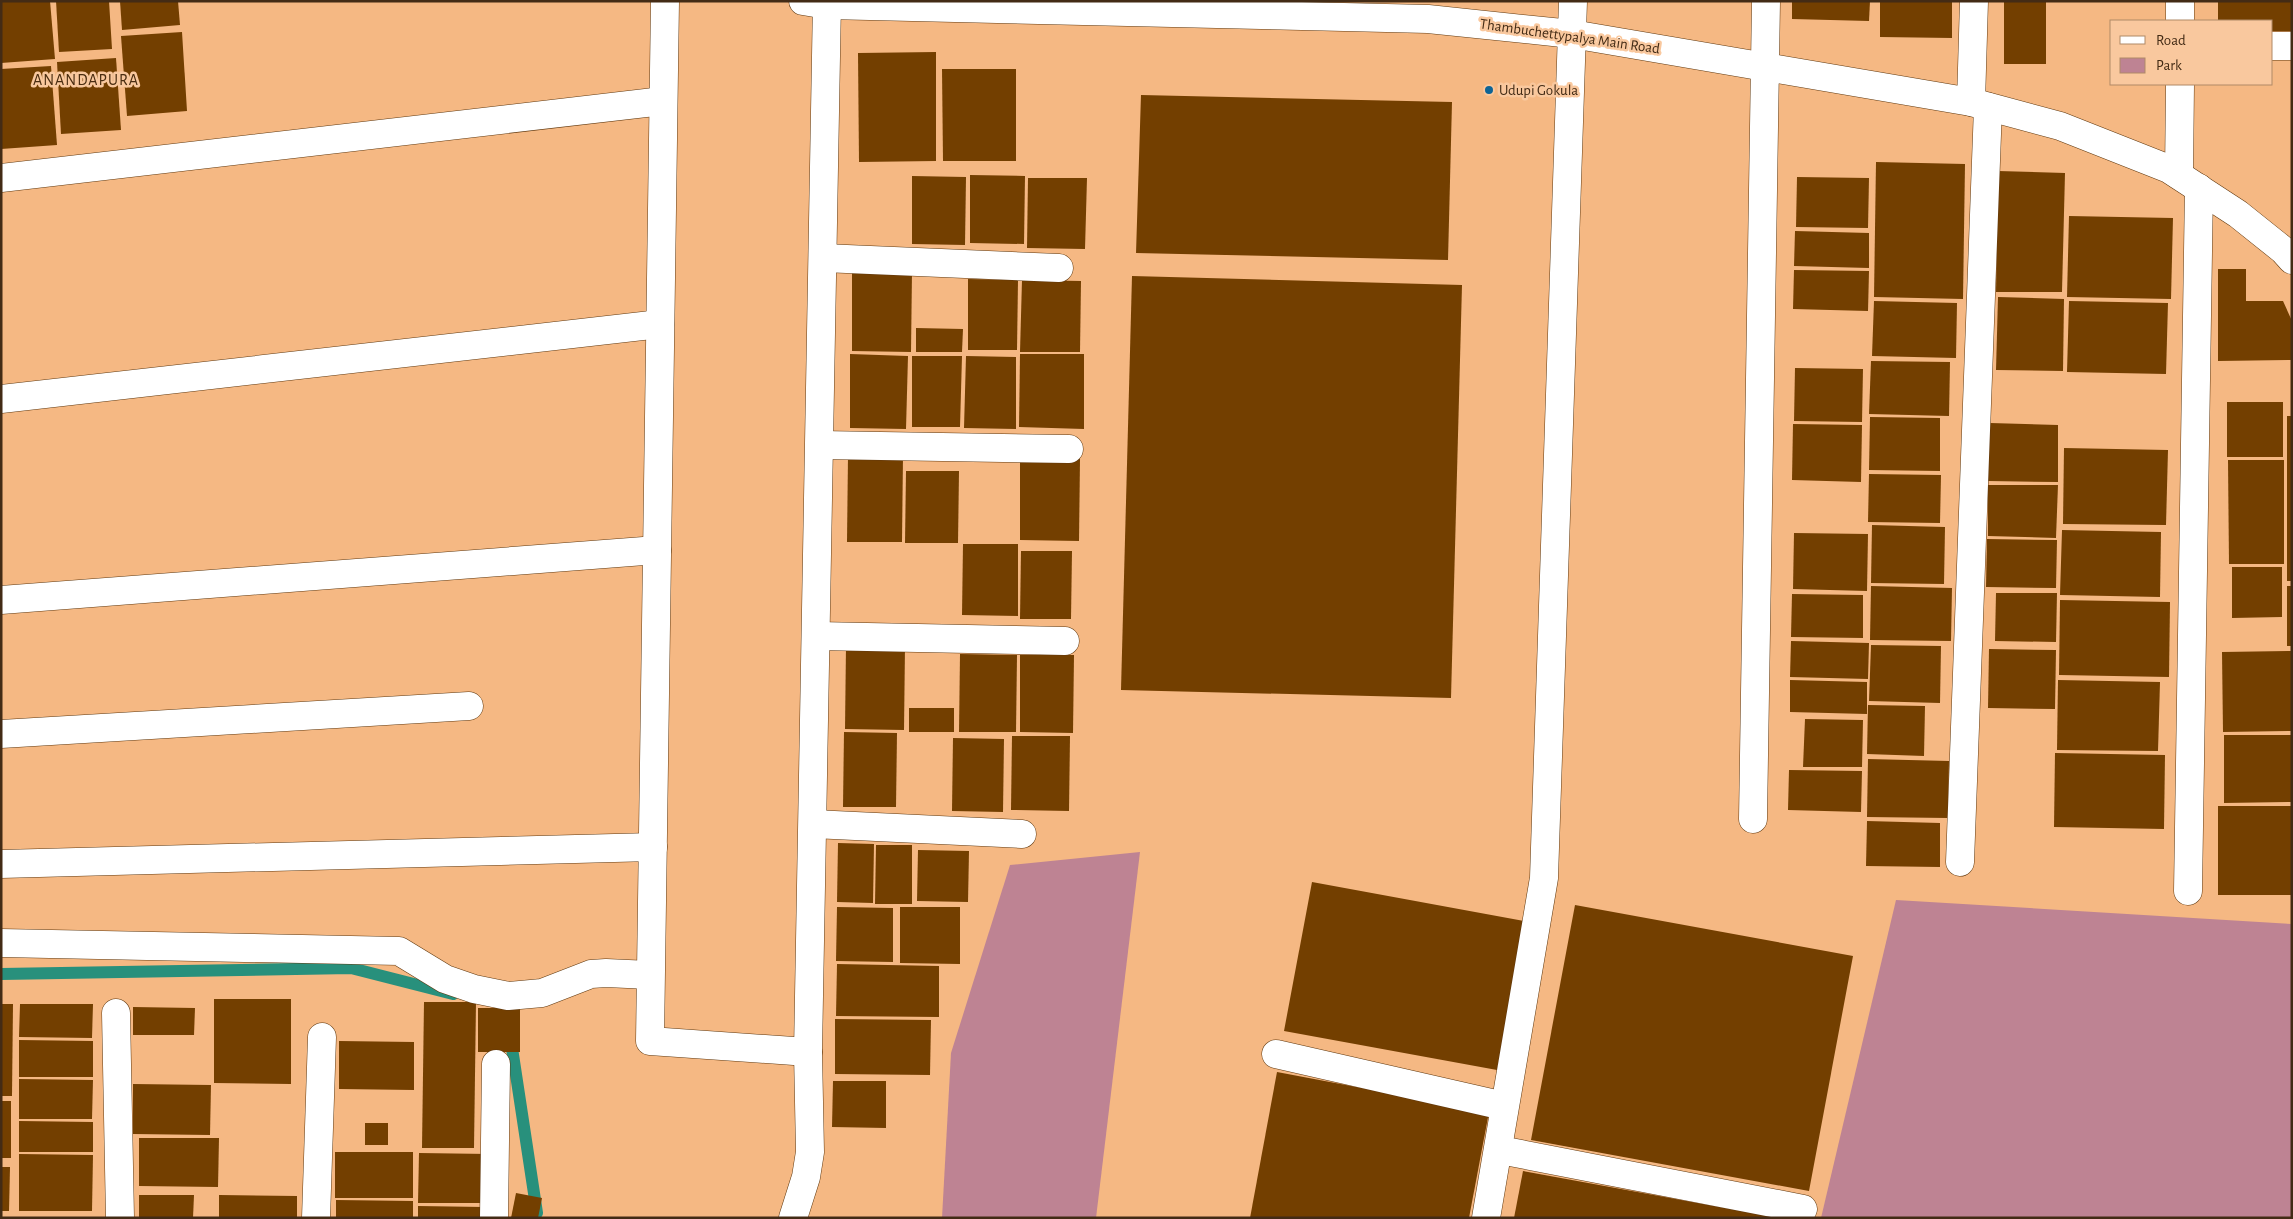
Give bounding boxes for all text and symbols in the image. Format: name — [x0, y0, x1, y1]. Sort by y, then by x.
street label: Thambuchettypalya Main Road — [1479, 16, 1661, 57]
legend — [2110, 20, 2273, 85]
text: Road — [2156, 33, 2186, 48]
text: Park — [2156, 58, 2182, 73]
district label: ANANDAPURA — [33, 72, 139, 88]
place label: Udupi Gokula — [1499, 83, 1578, 98]
marker: Udupi Gokula — [1483, 84, 1495, 96]

